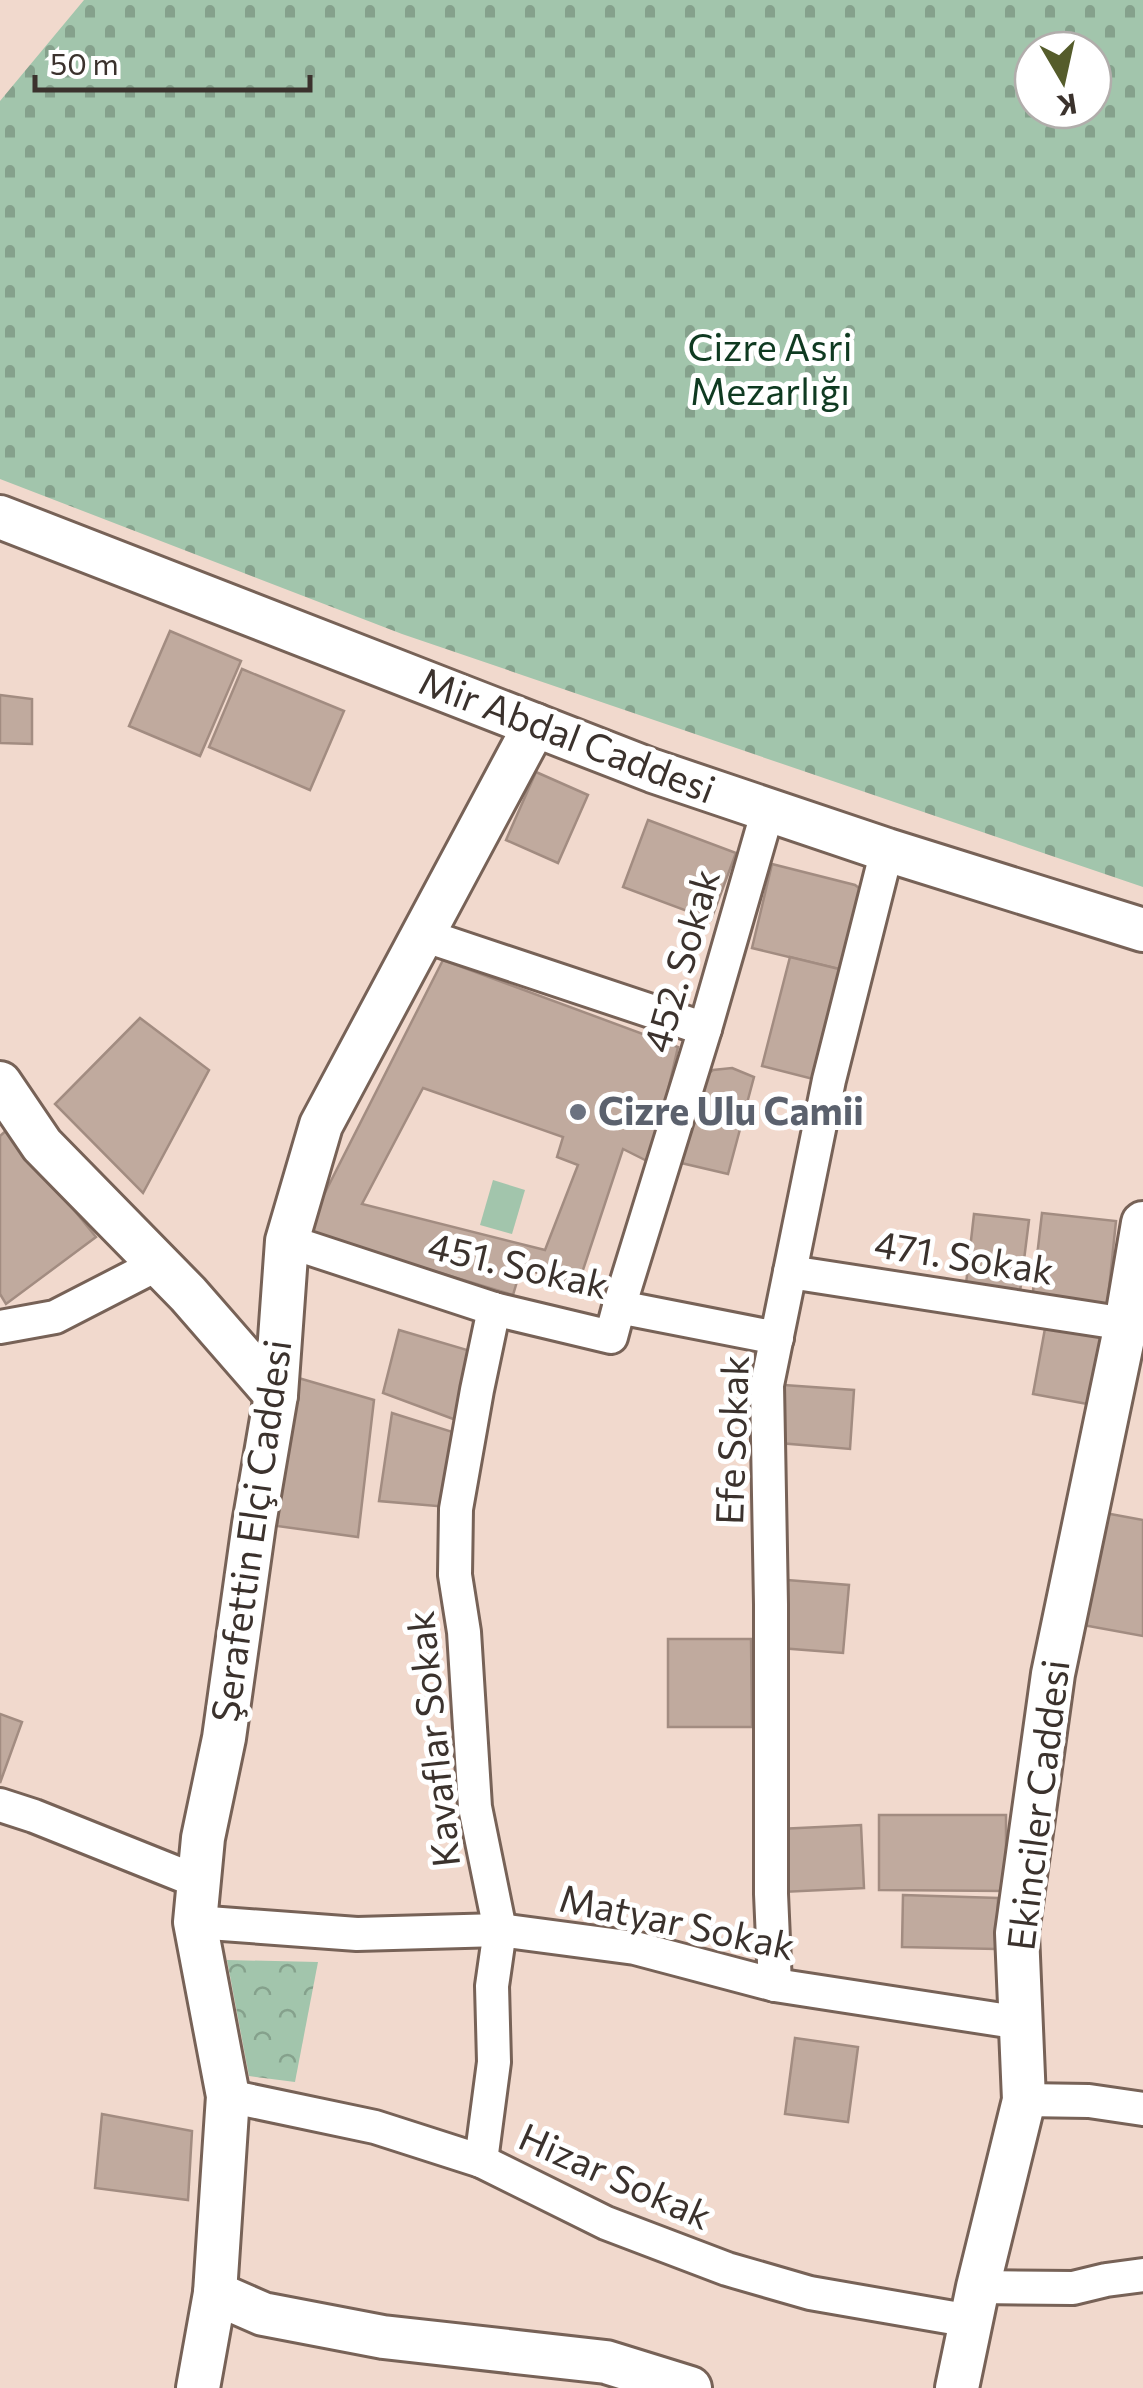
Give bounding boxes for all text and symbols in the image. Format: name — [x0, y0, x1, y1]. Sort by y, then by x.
scale bar — [35, 30, 310, 92]
north arrow — [1013, 30, 1113, 130]
text: 50 m — [50, 44, 119, 81]
text: K — [1054, 87, 1079, 124]
park label: Cizre Asri Mezarlığı — [688, 322, 853, 413]
street label: Mir Abdal Caddesi — [413, 656, 722, 812]
street label: 452. Sokak — [631, 863, 728, 1057]
place label: Cizre Ulu Camii — [598, 1086, 864, 1133]
marker: Cizre Ulu Camii — [567, 1101, 589, 1123]
street label: 471. Sokak — [871, 1218, 1057, 1293]
street label: 451. Sokak — [424, 1220, 613, 1307]
street label: Şerafettin Elçi Caddesi — [199, 1336, 300, 1725]
street label: Efe Sokak — [704, 1354, 757, 1525]
street label: Kavaflar Sokak — [395, 1609, 468, 1870]
street label: Ekinciler Caddesi — [995, 1657, 1078, 1953]
street label: Matyar Sokak — [556, 1873, 799, 1968]
street label: Hizar Sokak — [513, 2111, 719, 2238]

